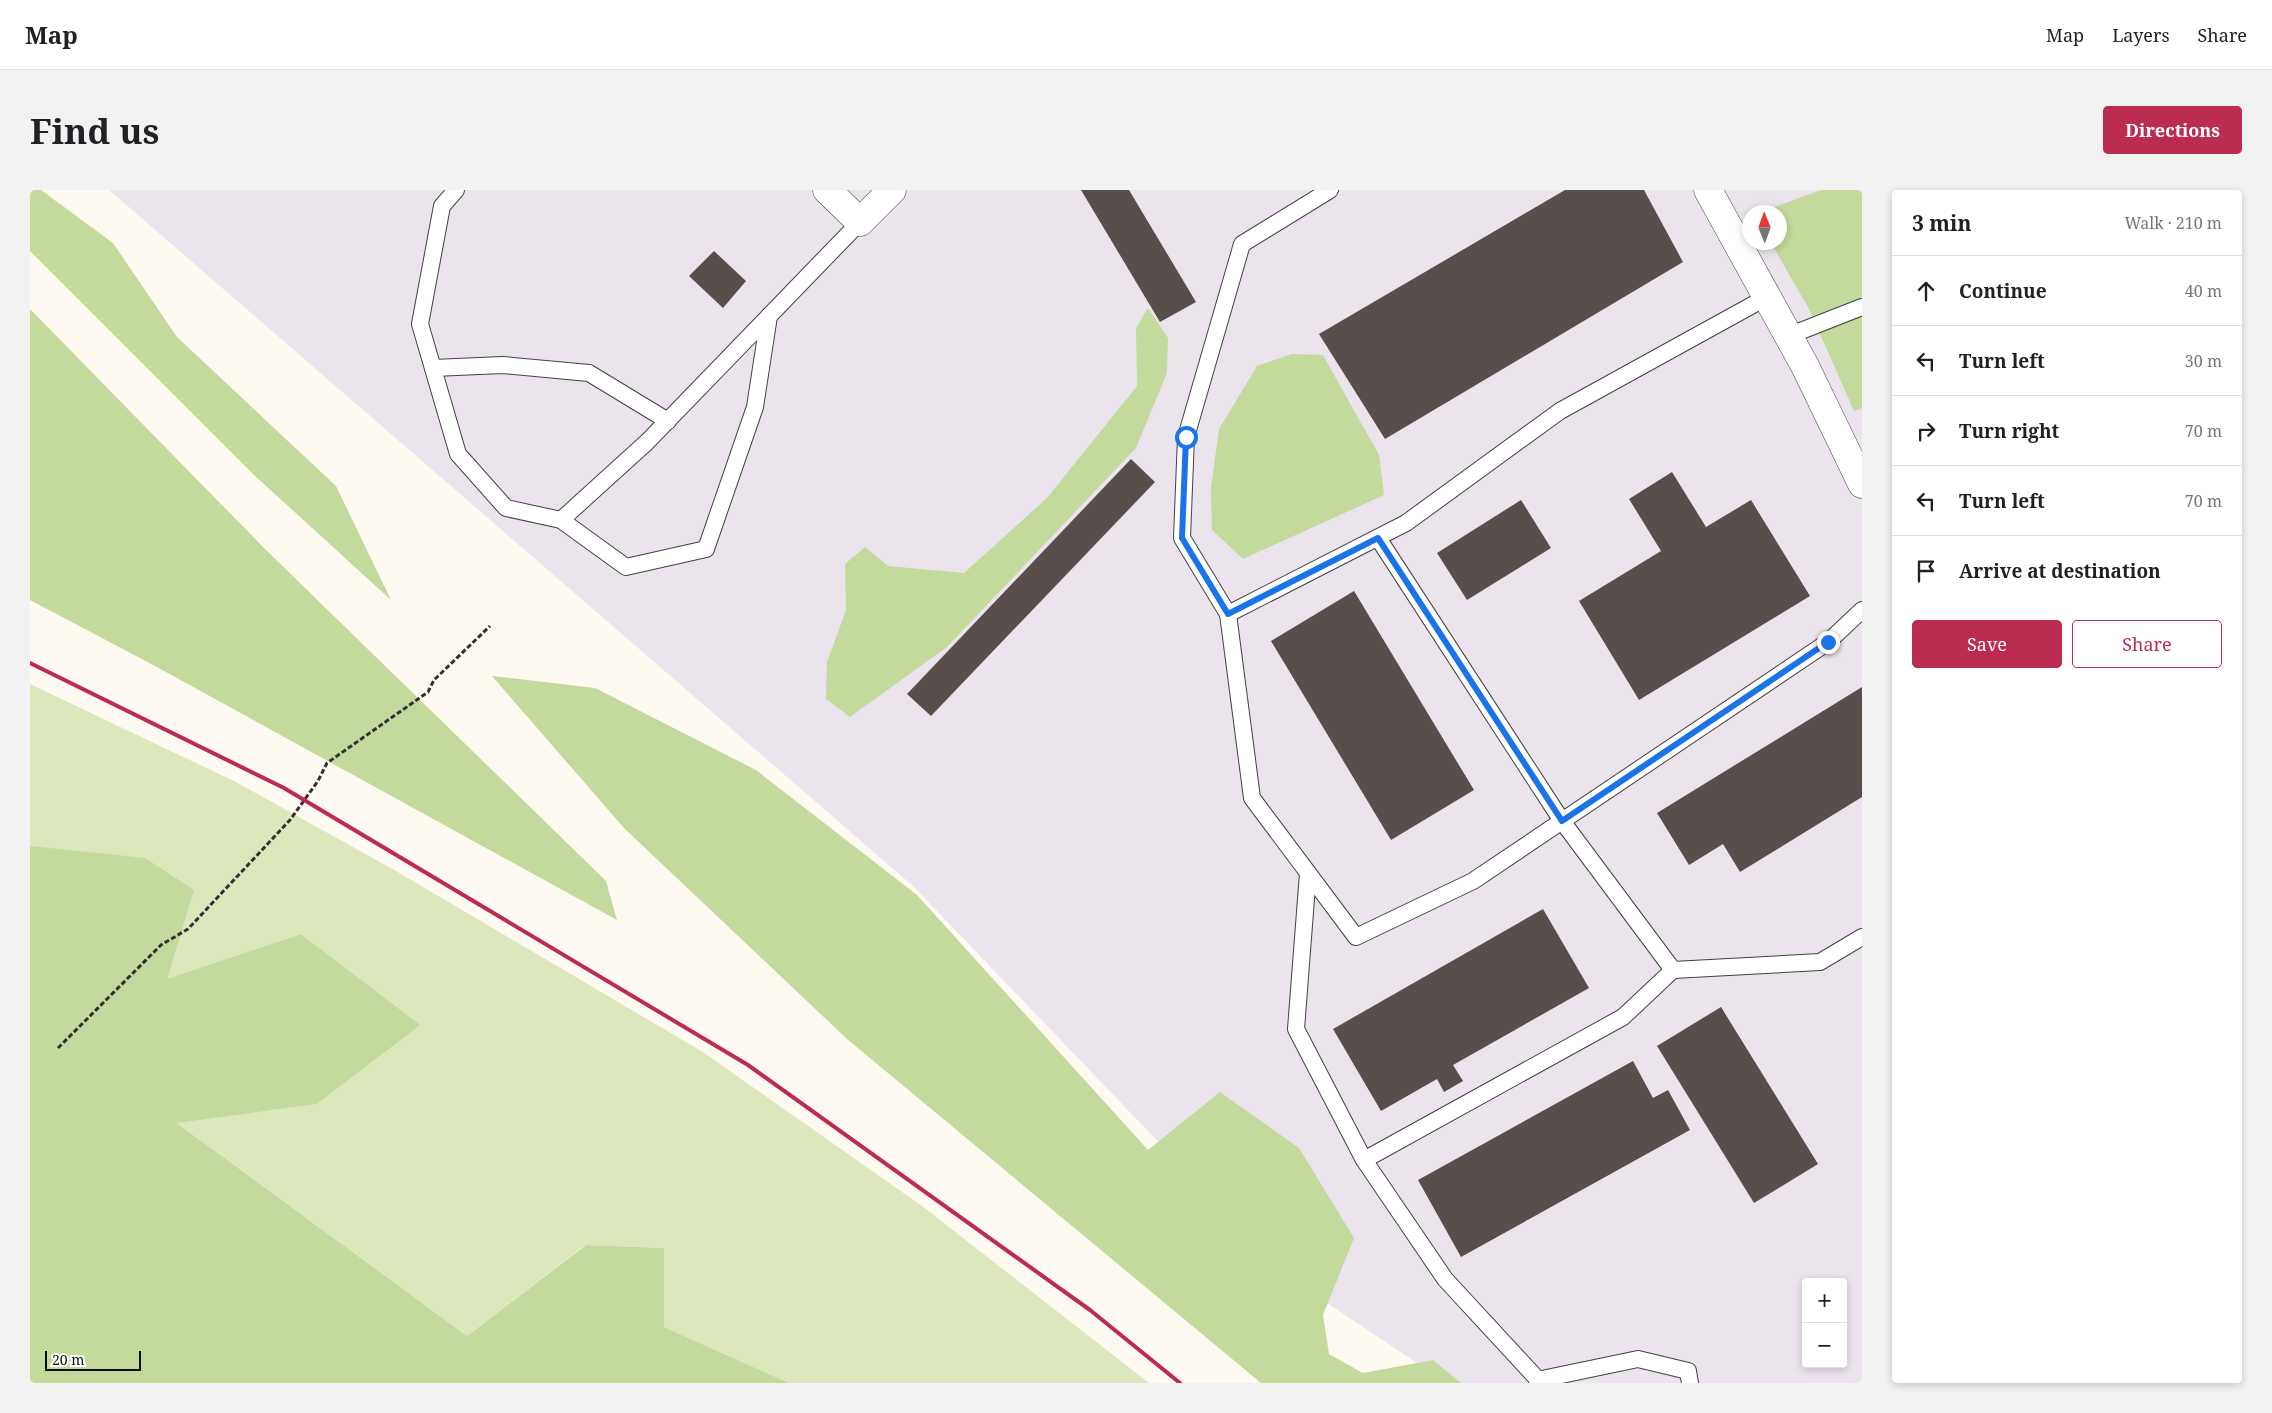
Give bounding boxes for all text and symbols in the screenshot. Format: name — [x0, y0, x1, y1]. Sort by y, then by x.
text: Map — [25, 18, 78, 51]
text: Map — [2046, 23, 2084, 47]
text: Layers — [2112, 23, 2170, 47]
text: Share — [2198, 23, 2247, 47]
button: Directions — [2103, 106, 2242, 154]
text: Find us — [30, 107, 159, 154]
north arrow — [1742, 205, 1787, 250]
text: 3 min — [1912, 209, 1971, 237]
text: Walk · 210 m — [2125, 212, 2222, 234]
icon: ahead — [1912, 277, 1940, 305]
text: Continue — [1959, 278, 2047, 304]
text: 40 m — [2185, 280, 2222, 302]
icon: left — [1912, 347, 1940, 375]
text: Turn left — [1959, 348, 2045, 374]
text: 30 m — [2185, 350, 2222, 372]
icon: right — [1912, 417, 1940, 445]
text: Turn right — [1959, 418, 2059, 444]
text: 70 m — [2185, 420, 2222, 442]
route start — [1175, 426, 1198, 449]
icon: left — [1912, 487, 1940, 515]
text: Turn left — [1959, 488, 2045, 514]
text: 70 m — [2185, 490, 2222, 512]
icon: arrive — [1912, 557, 1940, 585]
text: Arrive at destination — [1959, 558, 2161, 584]
button: Save — [1912, 620, 2062, 668]
button: Share — [2072, 620, 2222, 668]
route end — [1817, 631, 1840, 654]
map controls — [1802, 1278, 1847, 1368]
button: + — [1802, 1278, 1847, 1323]
button: − — [1802, 1323, 1847, 1368]
scale bar — [45, 1348, 141, 1371]
text: 20 m — [52, 1350, 85, 1369]

